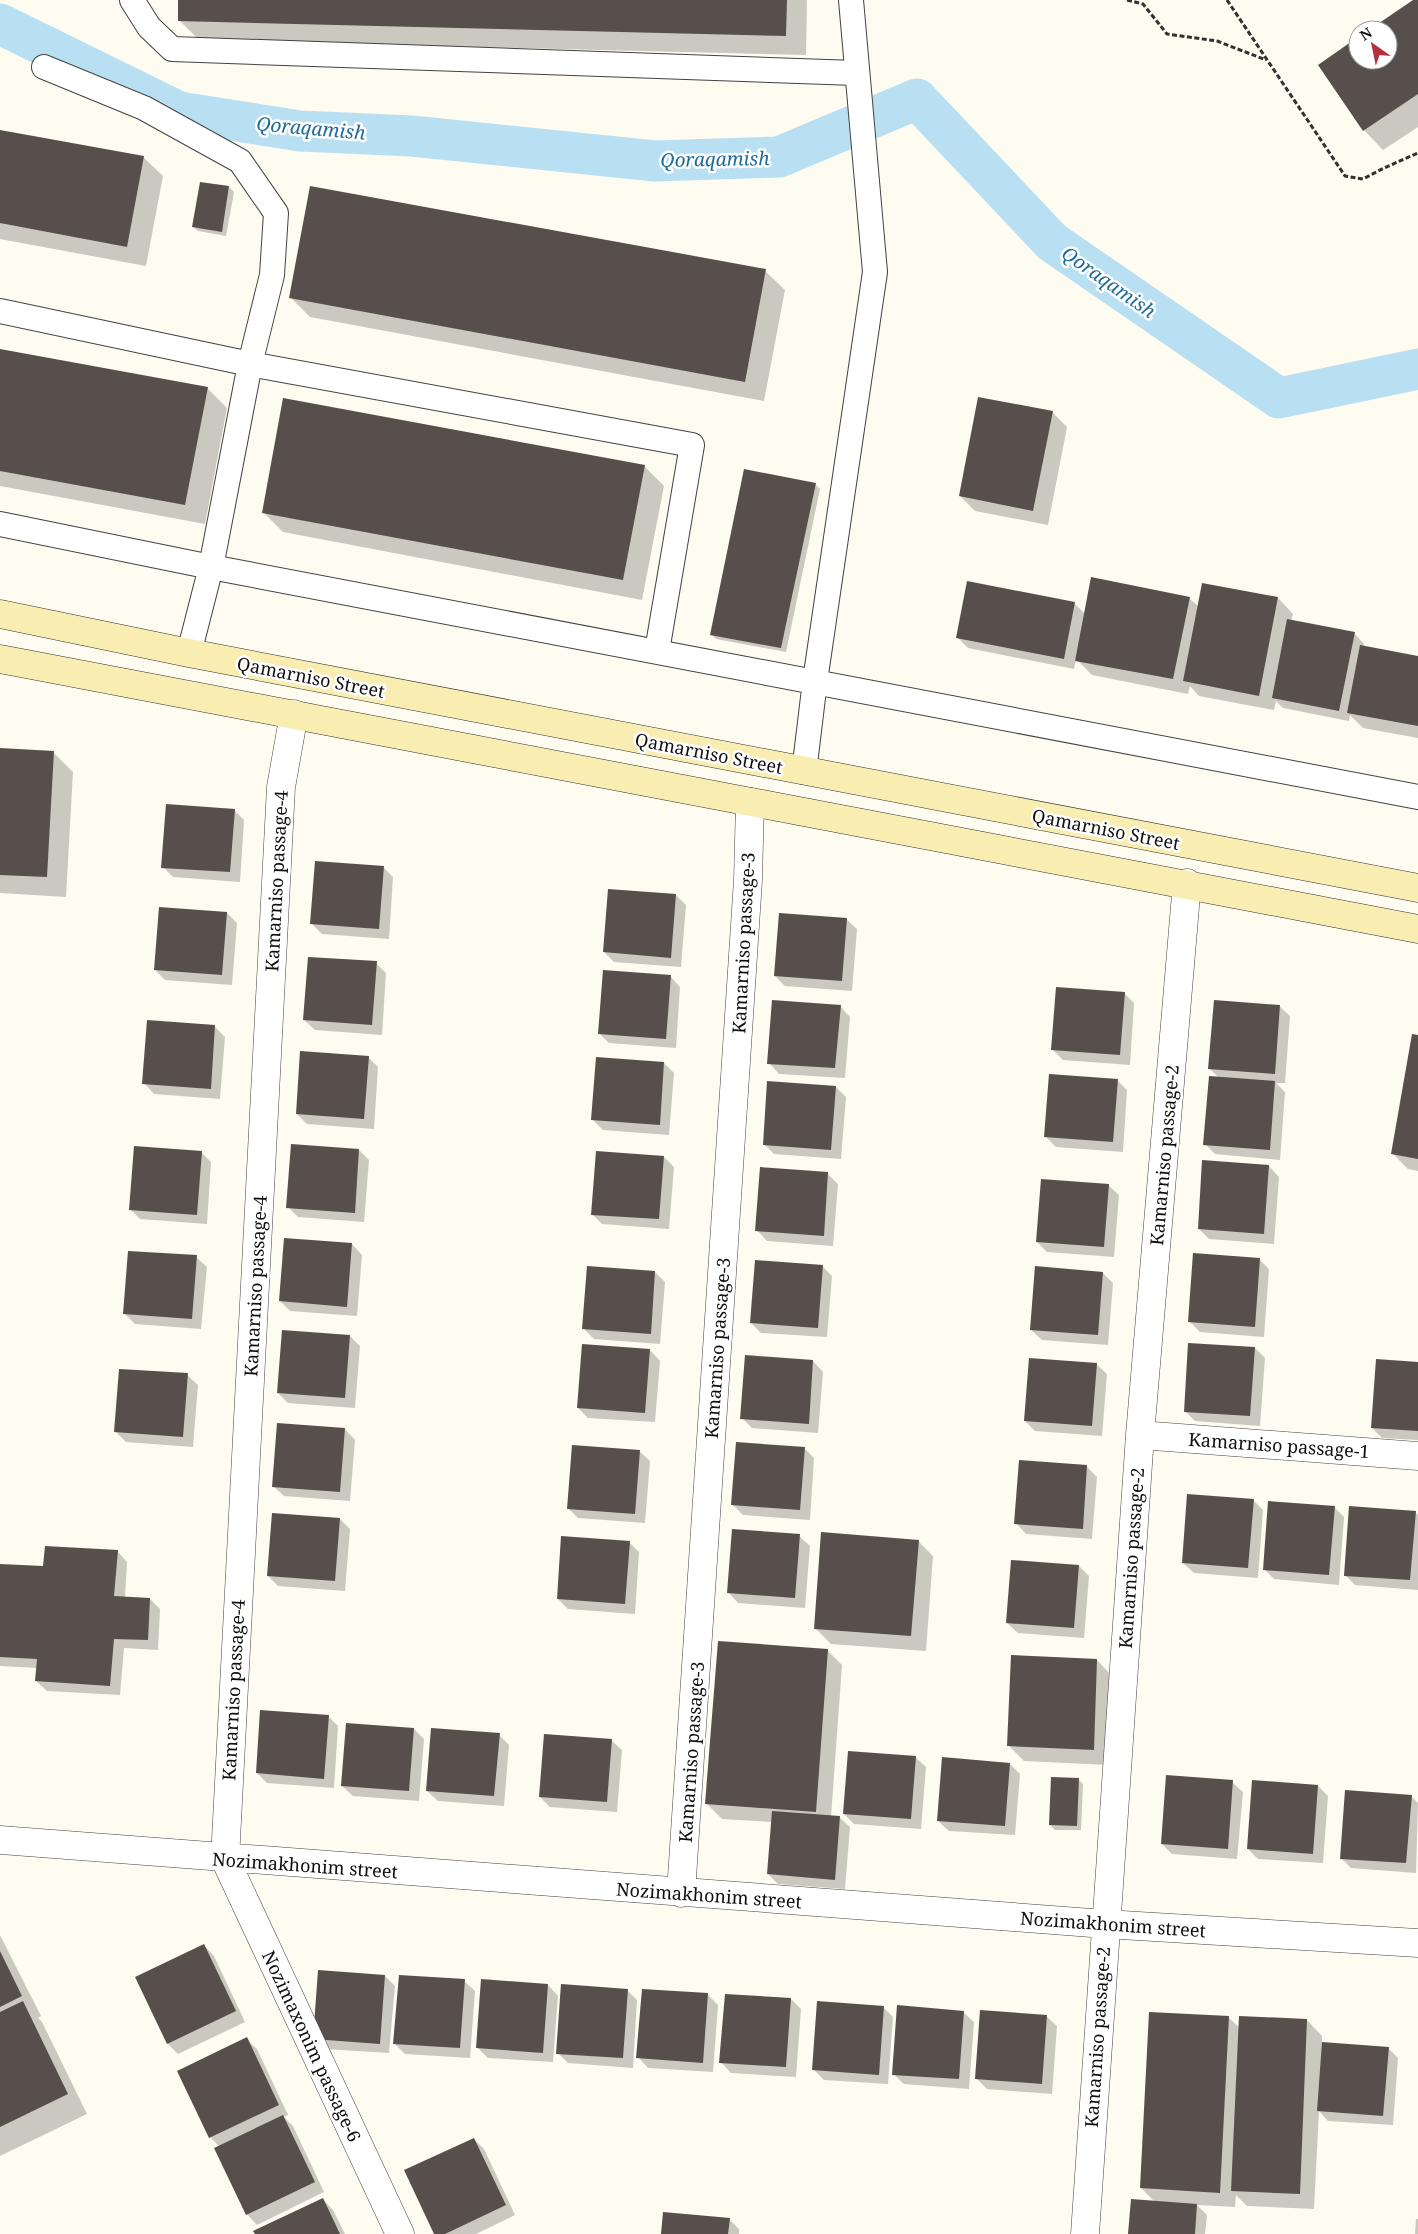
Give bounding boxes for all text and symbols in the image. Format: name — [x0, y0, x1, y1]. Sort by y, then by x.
north arrow — [1348, 20, 1398, 70]
text: N — [1356, 23, 1375, 45]
water label: Qoraqamish — [255, 110, 367, 146]
water label: Qoraqamish — [660, 145, 770, 173]
water label: Qoraqamish — [1057, 240, 1162, 324]
street label: Qamarniso Street — [235, 651, 387, 703]
street label: Qamarniso Street — [633, 727, 785, 779]
street label: Kamarniso passage-4 — [259, 790, 293, 972]
street label: Qamarniso Street — [1030, 803, 1182, 855]
street label: Kamarniso passage-3 — [726, 852, 760, 1034]
street label: Kamarniso passage-2 — [1144, 1064, 1184, 1246]
street label: Kamarniso passage-4 — [238, 1195, 272, 1377]
street label: Kamarniso passage-3 — [699, 1257, 735, 1439]
street label: Kamarniso passage-1 — [1188, 1427, 1370, 1463]
street label: Kamarniso passage-2 — [1113, 1467, 1149, 1649]
street label: Kamarniso passage-4 — [216, 1599, 250, 1781]
street label: Kamarniso passage-3 — [673, 1661, 709, 1843]
street label: Nozimakhonim street — [211, 1847, 399, 1883]
street label: Nozimakhonim street — [615, 1877, 803, 1913]
street label: Nozimakhonim street — [1019, 1906, 1207, 1942]
street label: Nozimaxonim passage-6 — [257, 1946, 367, 2146]
street label: Kamarniso passage-2 — [1079, 1946, 1115, 2128]

